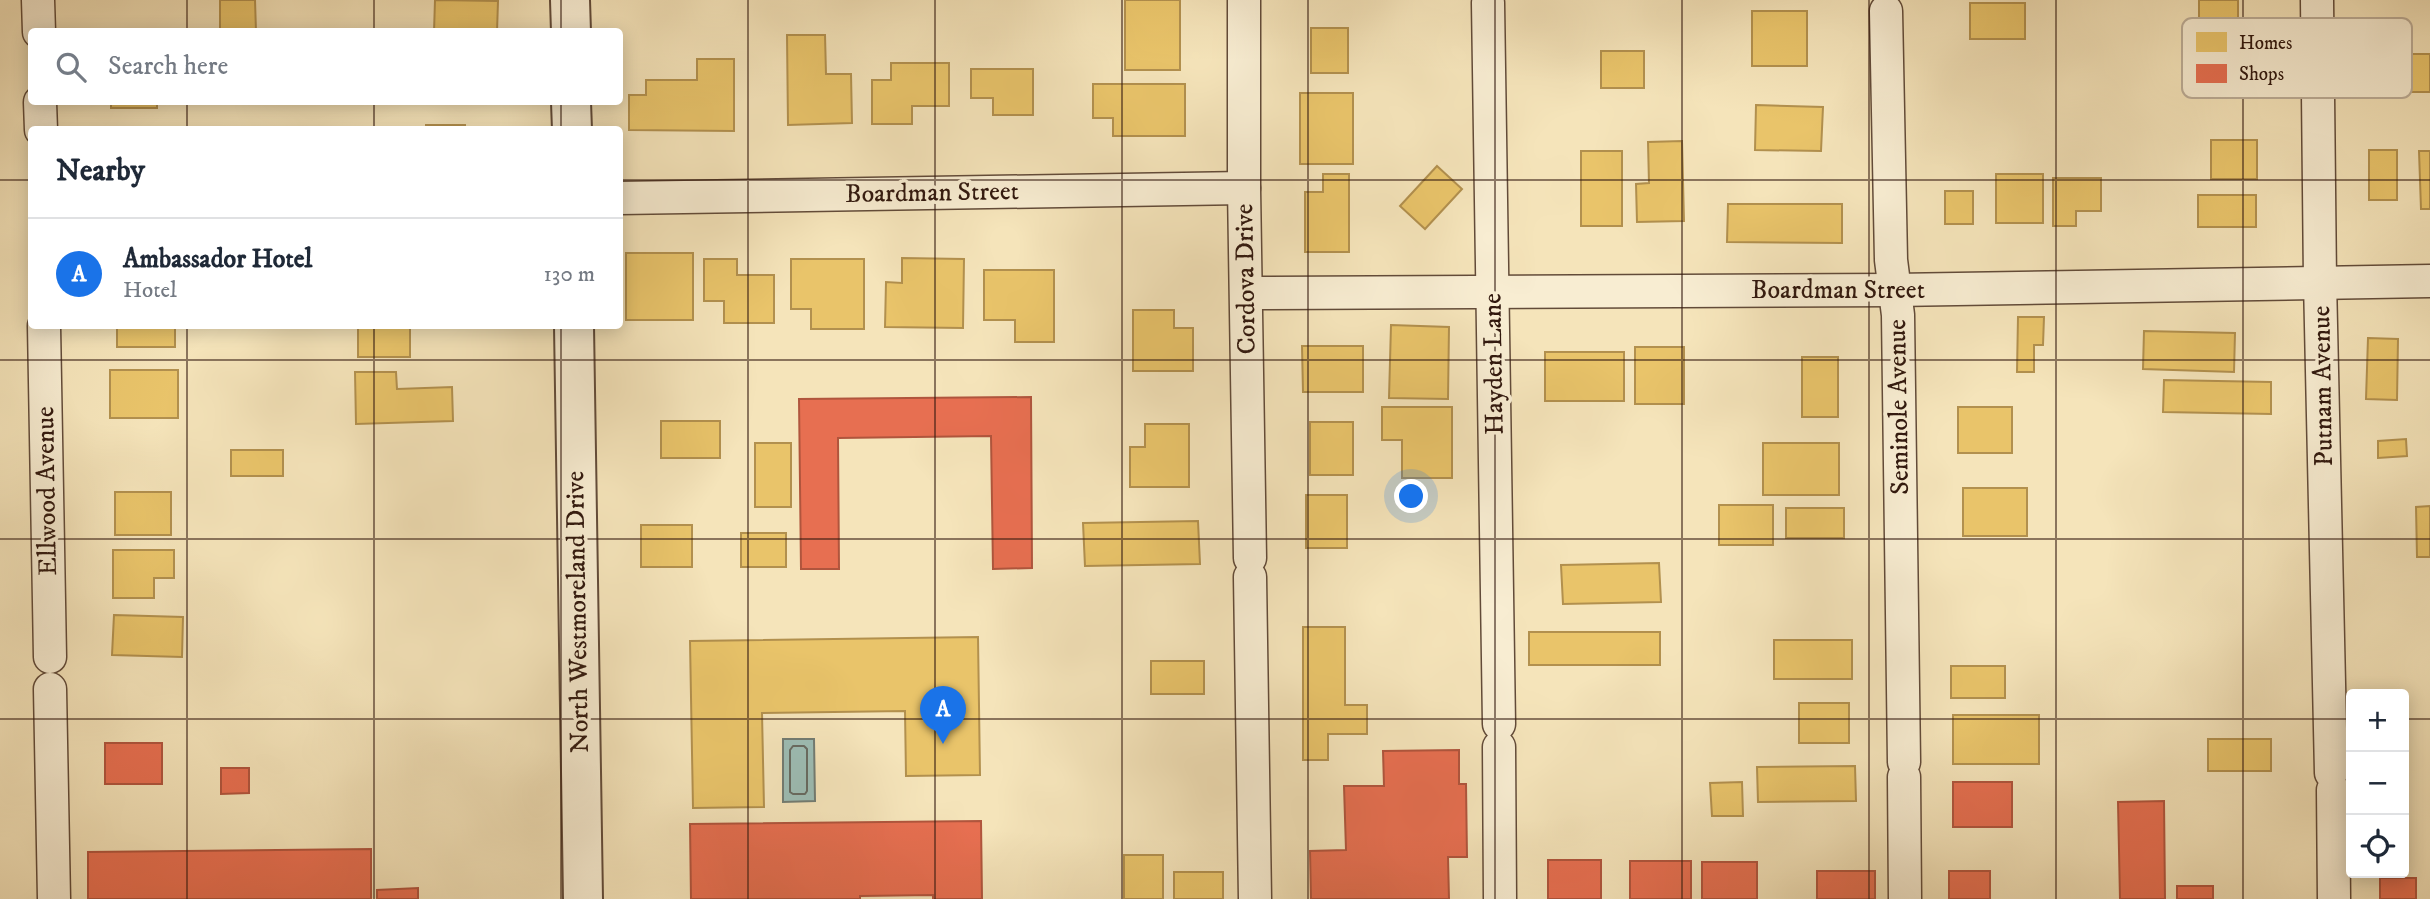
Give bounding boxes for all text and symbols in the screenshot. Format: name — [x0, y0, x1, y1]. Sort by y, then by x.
legend — [2182, 18, 2412, 98]
search box — [28, 28, 623, 105]
text: Homes — [2239, 32, 2292, 55]
icon: search — [52, 48, 90, 86]
text: Search here — [108, 50, 228, 83]
text: Shops — [2239, 63, 2284, 86]
text: Nearby — [56, 153, 145, 190]
street label: Boardman Street — [845, 175, 1019, 211]
street label: Cordova Drive — [1228, 203, 1264, 355]
text: Ambassador Hotel — [123, 243, 312, 276]
text: A — [72, 260, 86, 289]
text: 130 m — [543, 260, 595, 289]
street label: Boardman Street — [1751, 274, 1925, 307]
text: Hotel — [123, 276, 177, 305]
street label: Hayden Lane — [1476, 293, 1512, 435]
street label: Putnam Avenue — [2305, 305, 2341, 467]
street label: Seminole Avenue — [1881, 319, 1917, 495]
street label: Ellwood Avenue — [29, 406, 65, 576]
street label: North Westmoreland Drive — [559, 471, 597, 753]
your location — [1394, 479, 1428, 513]
pin: A — [920, 686, 966, 744]
map controls — [2346, 689, 2409, 878]
button: + — [2346, 689, 2409, 752]
button: − — [2346, 752, 2409, 815]
button: locate — [2346, 815, 2409, 878]

